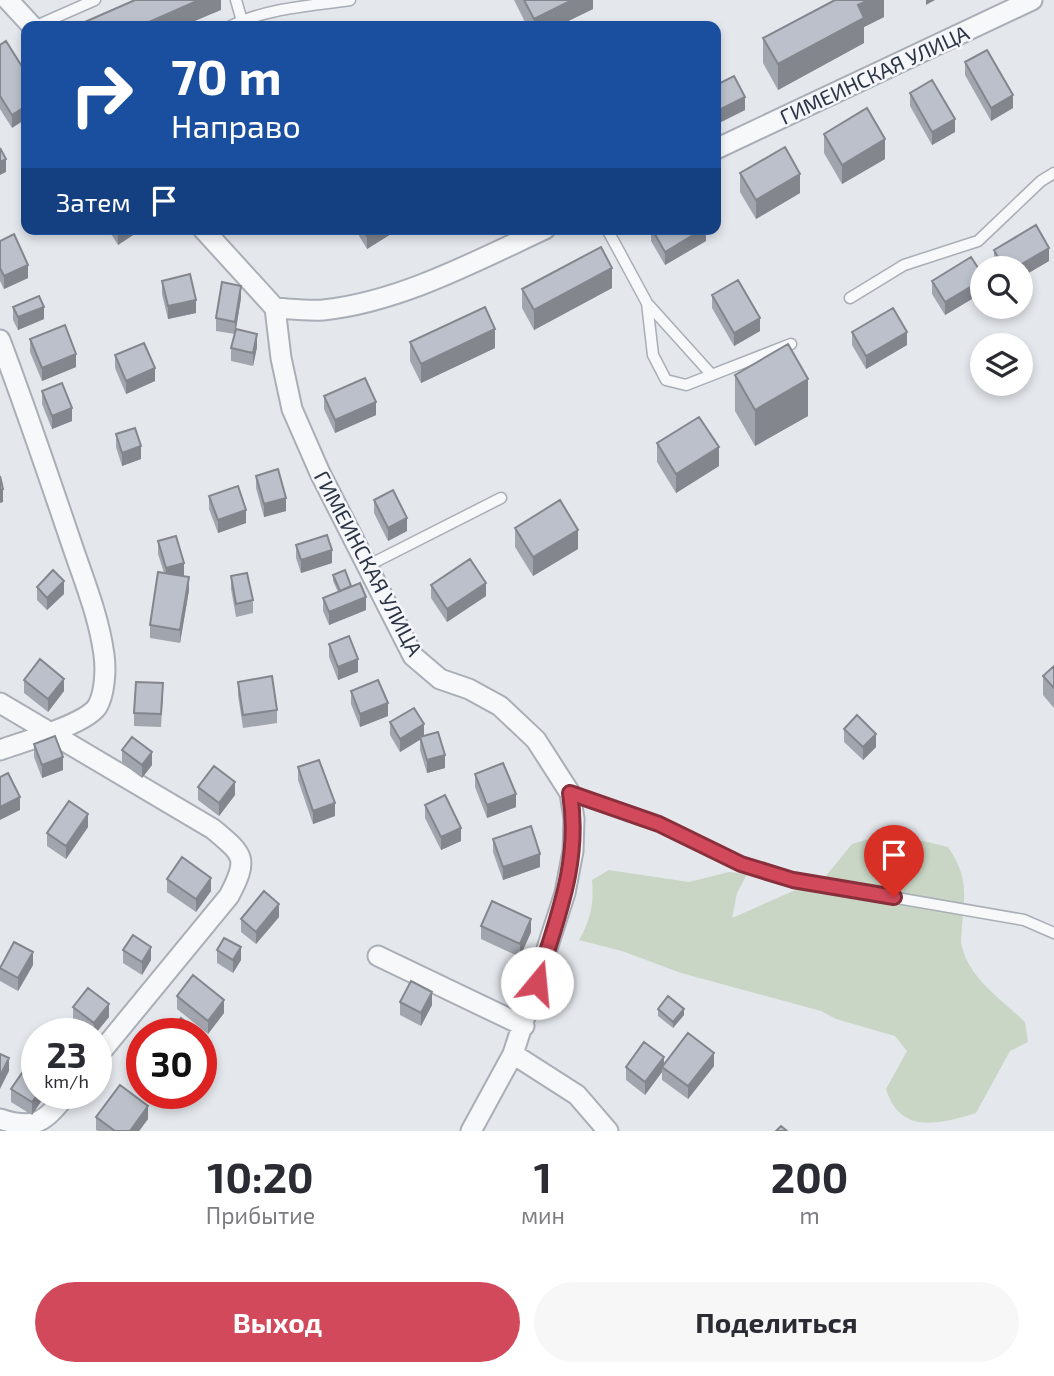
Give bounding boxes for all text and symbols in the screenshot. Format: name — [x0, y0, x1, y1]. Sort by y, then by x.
street label: ГИМЕИНСКАЯ УЛИЦА — [775, 19, 973, 129]
text: 70 m — [171, 46, 282, 105]
icon: right — [56, 49, 147, 140]
text: Направо — [171, 106, 301, 144]
icon: arrive — [145, 182, 183, 220]
text: Затем — [56, 186, 131, 217]
map controls — [970, 256, 1033, 396]
button: search — [970, 256, 1033, 319]
button: layers — [970, 333, 1033, 396]
street label: ГИМЕИНСКАЯ УЛИЦА — [310, 466, 428, 660]
pin — [864, 825, 924, 897]
icon: arrive — [875, 836, 913, 874]
position arrow — [500, 946, 574, 1020]
speed limit sign: 30 — [126, 1018, 217, 1109]
text: 23 — [46, 1033, 87, 1075]
text: km/h — [44, 1070, 89, 1092]
text: 10:20 — [207, 1151, 314, 1201]
text: 1 — [534, 1151, 552, 1201]
text: 200 — [771, 1151, 848, 1201]
text: Прибытие — [206, 1201, 315, 1229]
text: мин — [521, 1201, 565, 1229]
text: m — [799, 1201, 820, 1229]
button: Выход — [35, 1282, 520, 1362]
button: Поделиться — [534, 1282, 1019, 1362]

